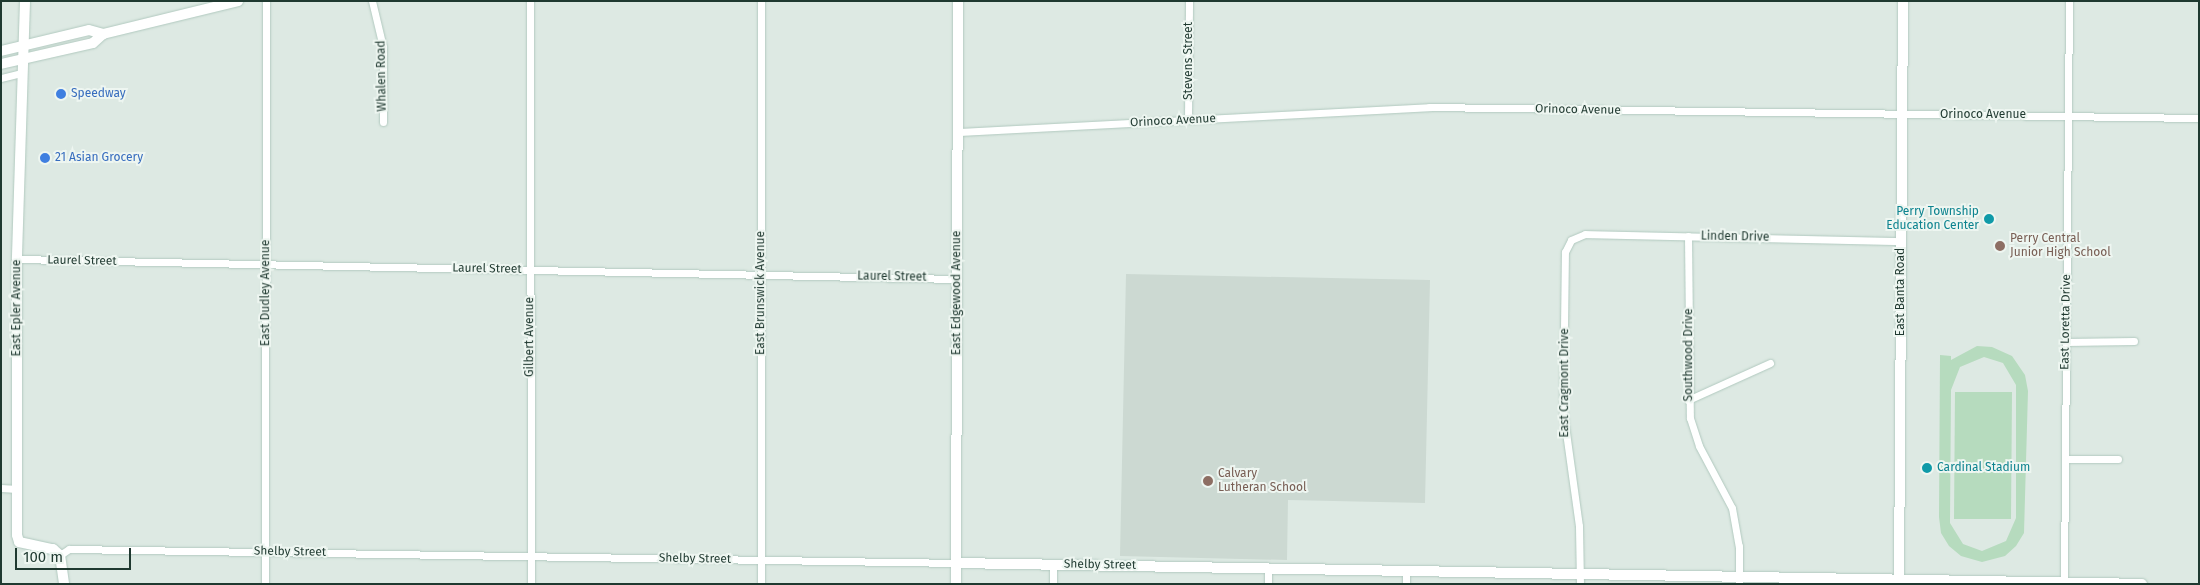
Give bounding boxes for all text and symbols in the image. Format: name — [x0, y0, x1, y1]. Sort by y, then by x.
street label: Stevens Street — [1182, 22, 1196, 100]
street label: Whalen Road — [374, 40, 390, 112]
place label: Speedway — [71, 87, 126, 101]
marker: Speedway — [55, 88, 67, 100]
street label: Orinoco Avenue — [1535, 102, 1621, 118]
street label: Orinoco Avenue — [1940, 108, 2026, 122]
street label: Orinoco Avenue — [1130, 112, 1216, 130]
place label: 21 Asian Grocery — [55, 151, 143, 165]
marker: 21 Asian Grocery — [39, 152, 51, 164]
place label: Perry Township Education Center — [1886, 205, 1979, 233]
marker: Perry Township Education Center — [1983, 213, 1995, 225]
street label: Linden Drive — [1701, 229, 1769, 245]
street label: East Brunswick Avenue — [754, 231, 768, 355]
street label: East Edgewood Avenue — [950, 231, 964, 355]
place label: Perry Central Junior High School — [2010, 232, 2111, 260]
street label: East Dudley Avenue — [259, 240, 273, 346]
marker: Perry Central Junior High School — [1994, 240, 2006, 252]
street label: East Banta Road — [1894, 248, 1908, 336]
street label: Laurel Street — [47, 253, 117, 269]
street label: East Epler Avenue — [10, 260, 24, 356]
street label: Laurel Street — [452, 261, 522, 277]
street label: Laurel Street — [857, 269, 927, 285]
street label: East Loretta Drive — [2058, 274, 2074, 370]
street label: Gilbert Avenue — [523, 297, 537, 377]
street label: Southwood Drive — [1682, 308, 1696, 402]
street label: East Cragmont Drive — [1558, 328, 1572, 438]
place label: Cardinal Stadium — [1937, 461, 2030, 475]
marker: Cardinal Stadium — [1921, 462, 1933, 474]
place label: Calvary Lutheran School — [1218, 467, 1306, 495]
marker: Calvary Lutheran School — [1202, 475, 1214, 487]
scale bar — [18, 538, 134, 570]
street label: Shelby Street — [254, 544, 326, 560]
text: 100 m — [23, 548, 63, 566]
street label: Shelby Street — [659, 551, 731, 567]
street label: Shelby Street — [1064, 557, 1136, 573]

